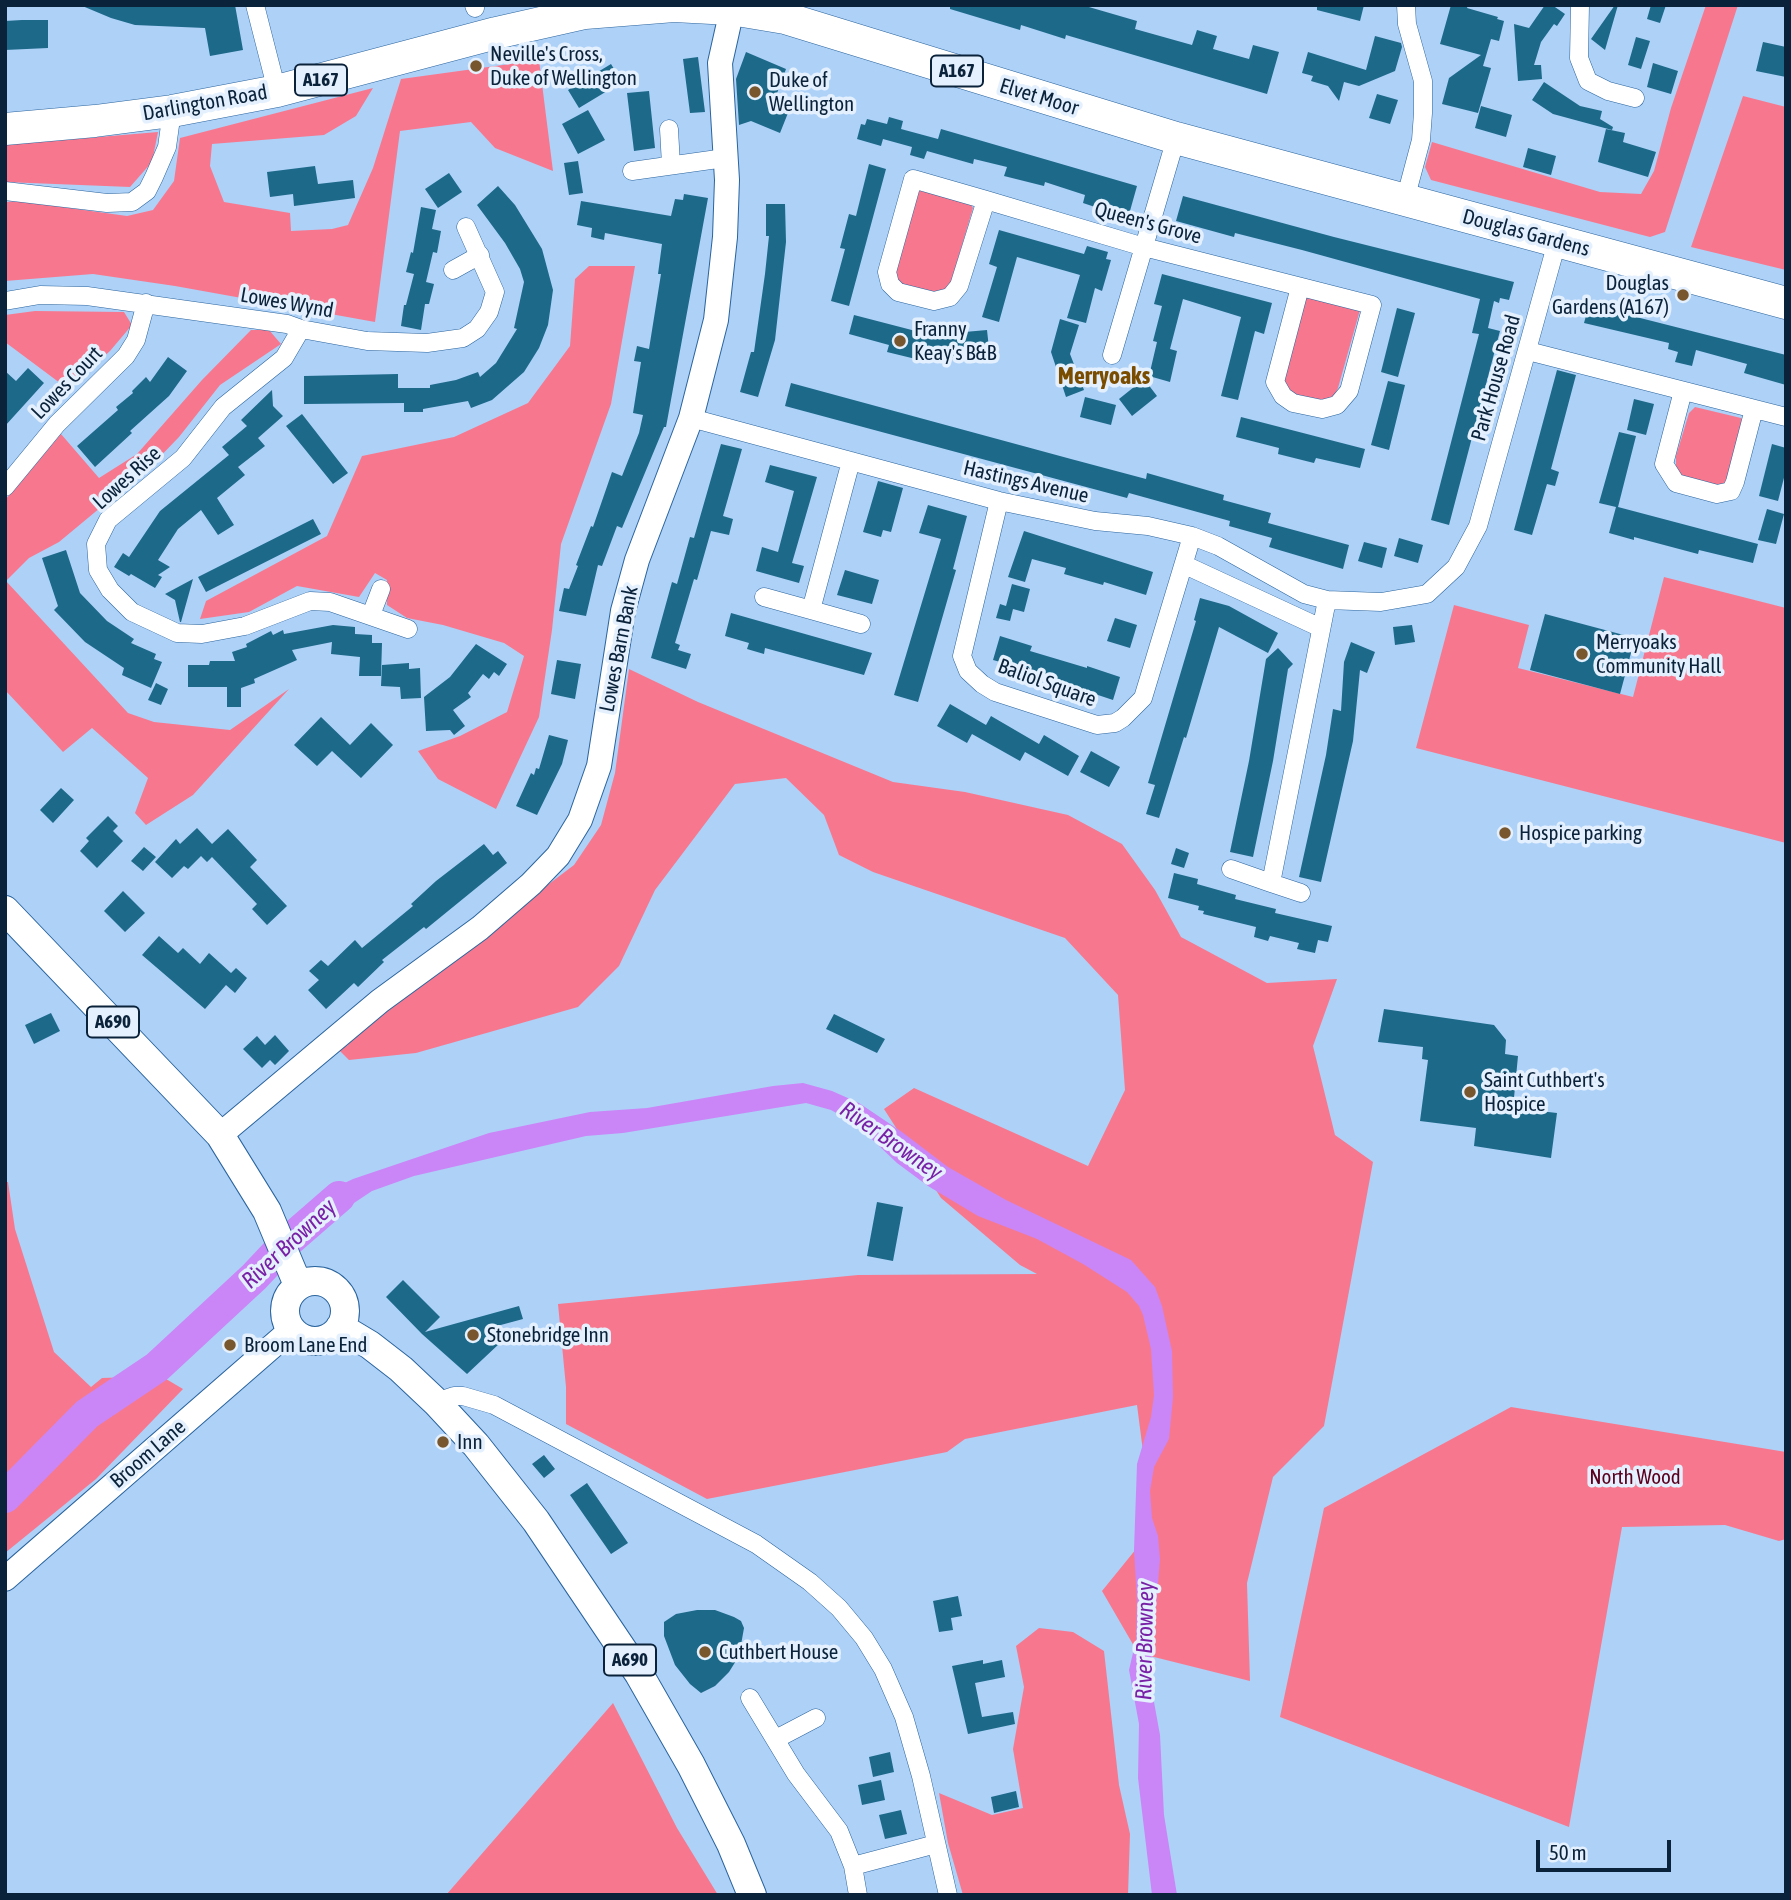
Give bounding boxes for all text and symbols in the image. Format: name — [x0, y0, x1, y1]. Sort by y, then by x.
place label: Neville's Cross, Duke of Wellington — [490, 41, 637, 91]
road number: A167 — [931, 55, 983, 86]
marker: Neville's Cross, Duke of Wellington — [468, 58, 484, 74]
road number: A167 — [295, 64, 347, 96]
place label: Duke of Wellington — [769, 67, 854, 117]
street label: Elvet Moor — [996, 73, 1082, 121]
street label: Darlington Road — [141, 80, 269, 126]
marker: Duke of Wellington — [747, 84, 763, 100]
street label: Queen's Grove — [1092, 197, 1204, 249]
street label: Douglas Gardens — [1460, 204, 1592, 262]
place label: Douglas Gardens (A167) — [1552, 270, 1669, 320]
street label: Lowes Wynd — [239, 282, 335, 324]
marker: Douglas Gardens (A167) — [1675, 287, 1691, 303]
street label: Park House Road — [1466, 312, 1526, 444]
place label: Franny Keay's B&B — [914, 316, 996, 366]
marker: Franny Keay's B&B — [892, 333, 908, 349]
street label: Lowes Court — [26, 341, 108, 425]
district label: Merryoaks — [1058, 362, 1150, 390]
street label: Lowes Rise — [88, 441, 166, 515]
street label: Hastings Avenue — [961, 455, 1091, 509]
street label: Lowes Barn Bank — [594, 584, 644, 714]
place label: Merryoaks Community Hall — [1596, 629, 1721, 679]
marker: Merryoaks Community Hall — [1574, 646, 1590, 662]
street label: Baliol Square — [994, 654, 1100, 712]
place label: Hospice parking — [1519, 820, 1642, 846]
marker: Hospice parking — [1497, 825, 1513, 841]
road number: A690 — [87, 1006, 139, 1038]
place label: Saint Cuthbert's Hospice — [1484, 1067, 1605, 1117]
marker: Saint Cuthbert's Hospice — [1462, 1084, 1478, 1100]
water label: River Browney — [835, 1096, 947, 1186]
water label: River Browney — [236, 1193, 342, 1295]
place label: Stonebridge Inn — [487, 1322, 609, 1348]
marker: Stonebridge Inn — [465, 1327, 481, 1343]
place label: Broom Lane End — [244, 1332, 367, 1358]
marker: Broom Lane End — [222, 1337, 238, 1353]
street label: Broom Lane — [105, 1414, 191, 1494]
place label: Inn — [457, 1429, 483, 1455]
marker: Inn — [435, 1434, 451, 1450]
park label: North Wood — [1589, 1464, 1681, 1490]
water label: River Browney — [1130, 1581, 1160, 1701]
place label: Cuthbert House — [719, 1639, 838, 1665]
road number: A690 — [604, 1644, 656, 1676]
marker: Cuthbert House — [697, 1644, 713, 1660]
scale bar — [1539, 1826, 1674, 1870]
text: 50 m — [1549, 1840, 1587, 1864]

